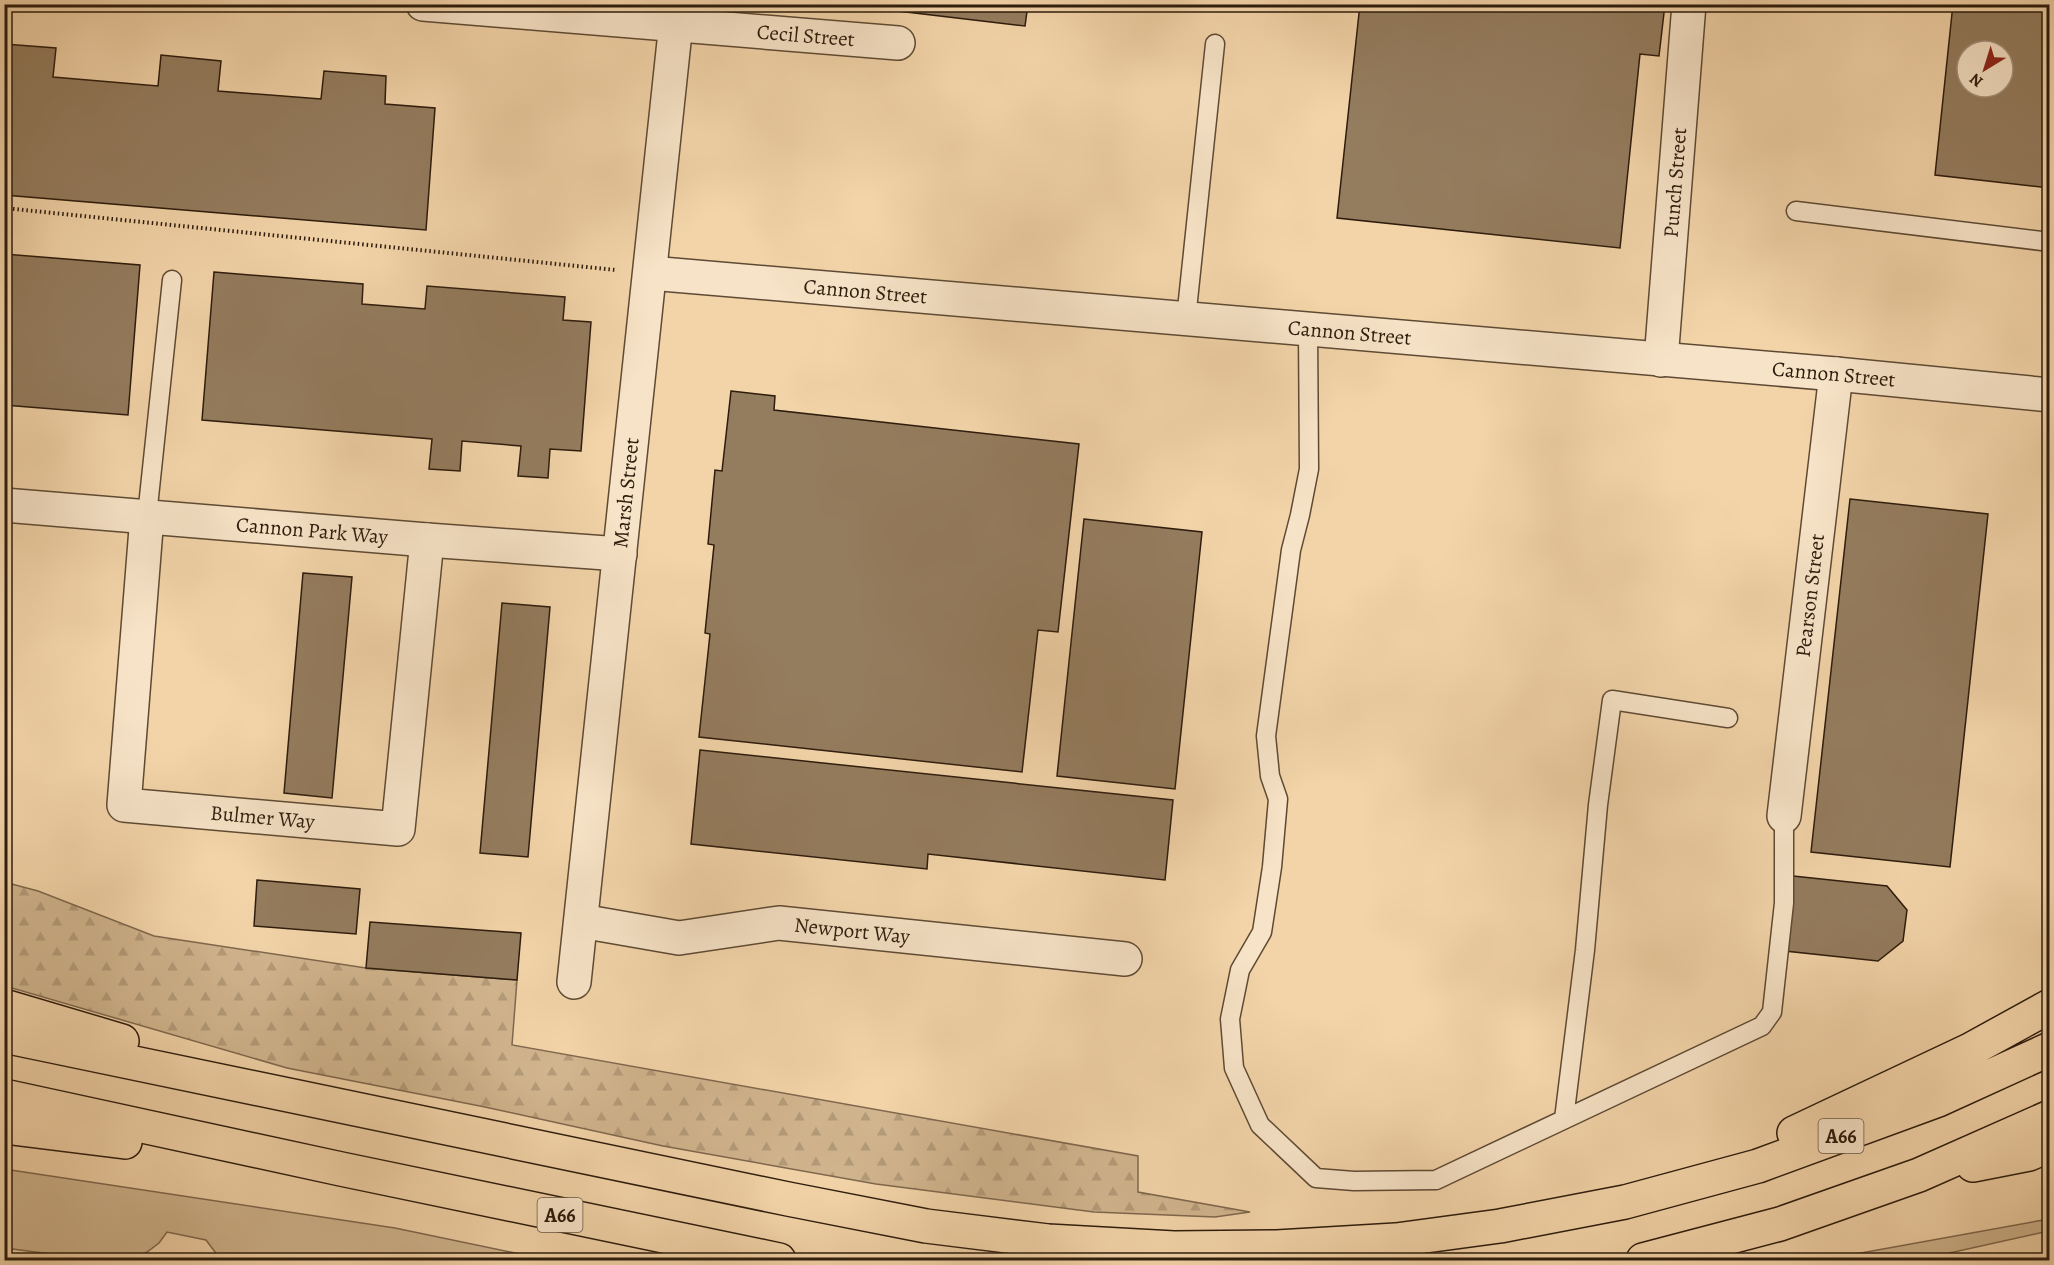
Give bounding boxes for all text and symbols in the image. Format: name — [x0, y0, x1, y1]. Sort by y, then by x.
street label: Cecil Street — [756, 17, 856, 53]
north arrow — [1955, 39, 2015, 99]
text: N — [1965, 68, 1988, 92]
street label: Punch Street — [1657, 126, 1693, 239]
street label: Cannon Street — [802, 272, 928, 311]
street label: Cannon Street — [1287, 313, 1412, 352]
street label: Cannon Street — [1771, 355, 1897, 394]
street label: Marsh Street — [606, 436, 646, 549]
street label: Cannon Park Way — [235, 510, 390, 551]
street label: Pearson Street — [1789, 532, 1831, 659]
street label: Bulmer Way — [209, 799, 317, 836]
street label: Newport Way — [793, 911, 912, 951]
road number: A66 — [1818, 1119, 1864, 1153]
road number: A66 — [538, 1198, 582, 1232]

